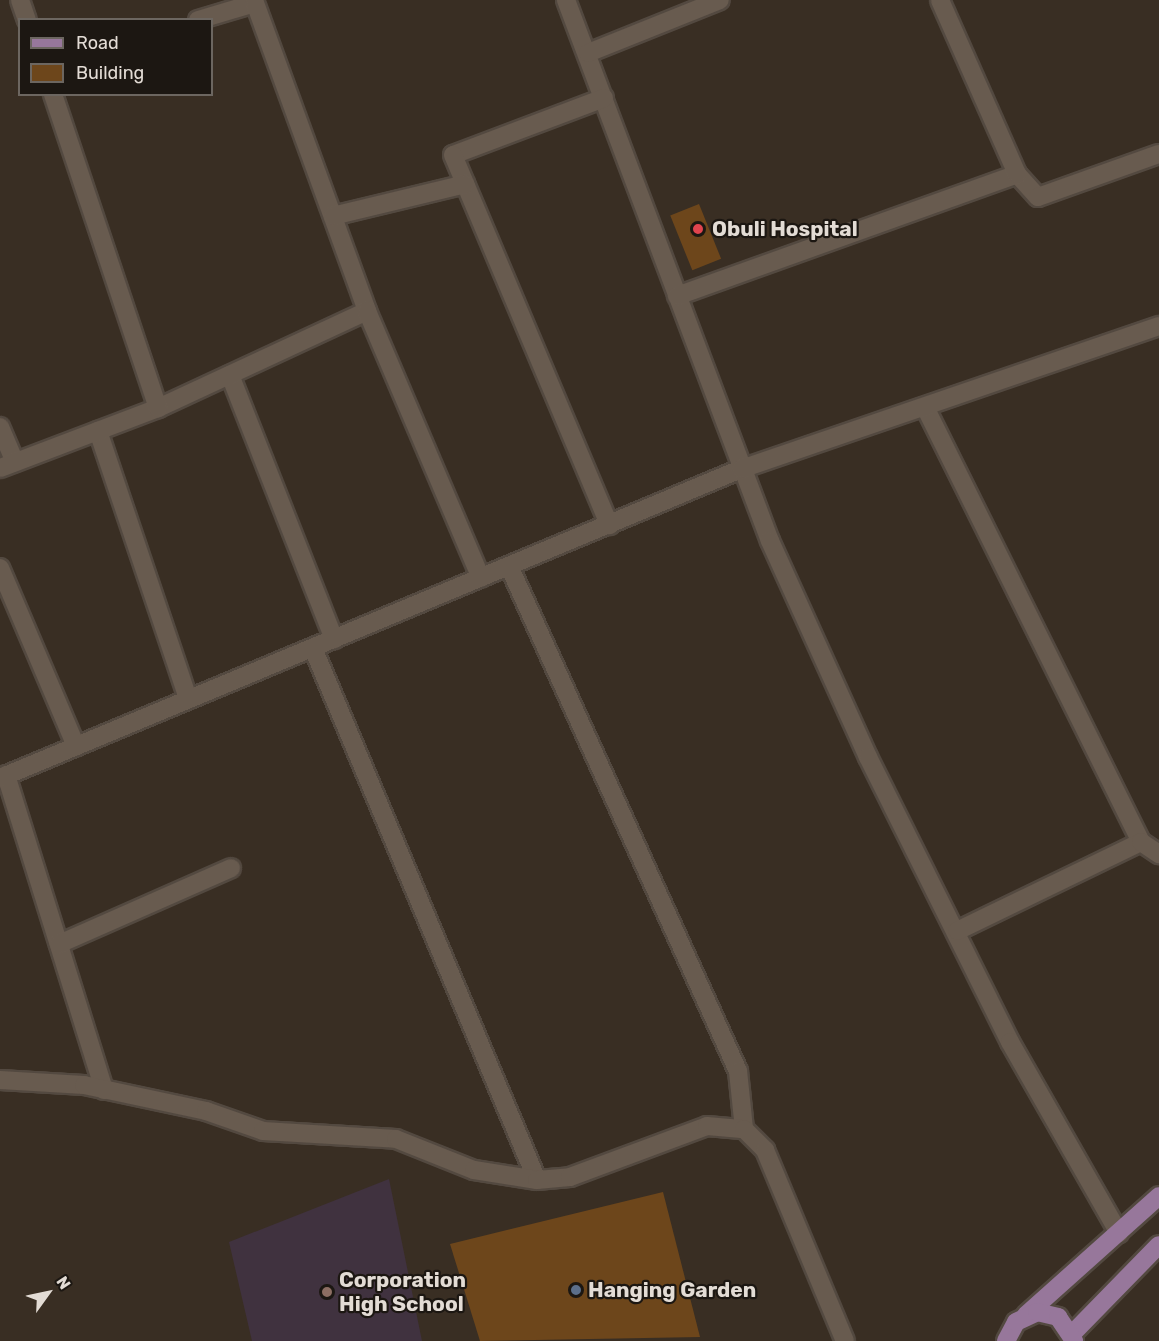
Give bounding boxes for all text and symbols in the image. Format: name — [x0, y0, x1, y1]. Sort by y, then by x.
legend — [18, 18, 213, 96]
text: Road — [76, 32, 119, 54]
text: Building — [76, 62, 144, 84]
place label: Obuli Hospital — [712, 216, 858, 242]
marker: Obuli Hospital — [689, 220, 707, 238]
north arrow — [18, 1263, 78, 1323]
place label: Corporation High School — [339, 1267, 466, 1317]
text: N — [52, 1273, 75, 1293]
place label: Hanging Garden — [588, 1277, 756, 1303]
marker: Hanging Garden — [569, 1283, 583, 1297]
marker: Corporation High School — [320, 1285, 334, 1299]

